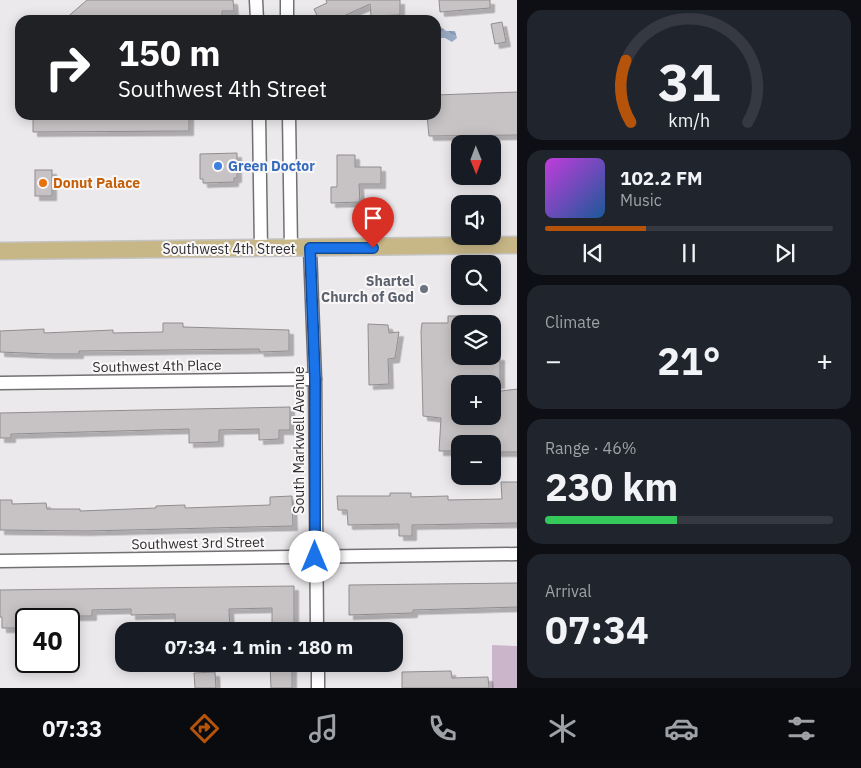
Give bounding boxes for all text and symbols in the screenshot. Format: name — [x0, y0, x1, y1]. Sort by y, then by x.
text: 150 m — [118, 30, 221, 76]
icon: right — [35, 35, 100, 100]
text: 31 — [658, 48, 720, 115]
text: Southwest 4th Street — [118, 74, 327, 103]
text: km/h — [668, 109, 710, 132]
north arrow — [451, 135, 501, 185]
map controls — [451, 135, 501, 485]
place label: Green Doctor — [228, 157, 315, 175]
marker: Green Doctor — [212, 160, 224, 172]
text: 102.2 FM — [620, 166, 703, 190]
place label: Donut Palace — [53, 174, 140, 192]
marker: Donut Palace — [37, 177, 49, 189]
text: Music — [620, 190, 662, 210]
button: sound — [451, 195, 501, 245]
pin — [352, 197, 394, 248]
icon: arrive — [359, 204, 387, 232]
icon: previous — [579, 239, 607, 267]
icon: pause — [675, 239, 703, 267]
icon: next — [771, 239, 799, 267]
street label: Southwest 4th Street — [163, 240, 296, 258]
button: search — [451, 255, 501, 305]
place label: Shartel Church of God — [321, 272, 414, 306]
marker: Shartel Church of God — [418, 283, 430, 295]
text: Climate — [545, 312, 600, 332]
button: layers — [451, 315, 501, 365]
text: 21° — [657, 336, 721, 385]
text: − — [545, 342, 562, 379]
text: + — [816, 342, 833, 379]
street label: Southwest 4th Place — [92, 356, 222, 376]
street label: South Markwell Avenue — [290, 366, 308, 514]
button: + — [451, 375, 501, 425]
button: − — [451, 435, 501, 485]
text: Range · 46% — [545, 438, 637, 458]
text: 230 km — [545, 462, 678, 511]
position arrow — [288, 530, 340, 582]
street label: Southwest 3rd Street — [131, 533, 265, 553]
text: Arrival — [545, 581, 592, 601]
text: 07:34 — [545, 605, 649, 654]
speed limit sign: 40 — [15, 608, 80, 673]
text: 07:34 · 1 min · 180 m — [165, 635, 353, 659]
icon: directions — [187, 711, 222, 746]
icon: music — [306, 711, 341, 746]
icon: phone — [425, 711, 460, 746]
icon: climate — [545, 711, 580, 746]
icon: car — [664, 711, 699, 746]
icon: filters — [784, 711, 819, 746]
text: 07:33 — [42, 714, 102, 743]

